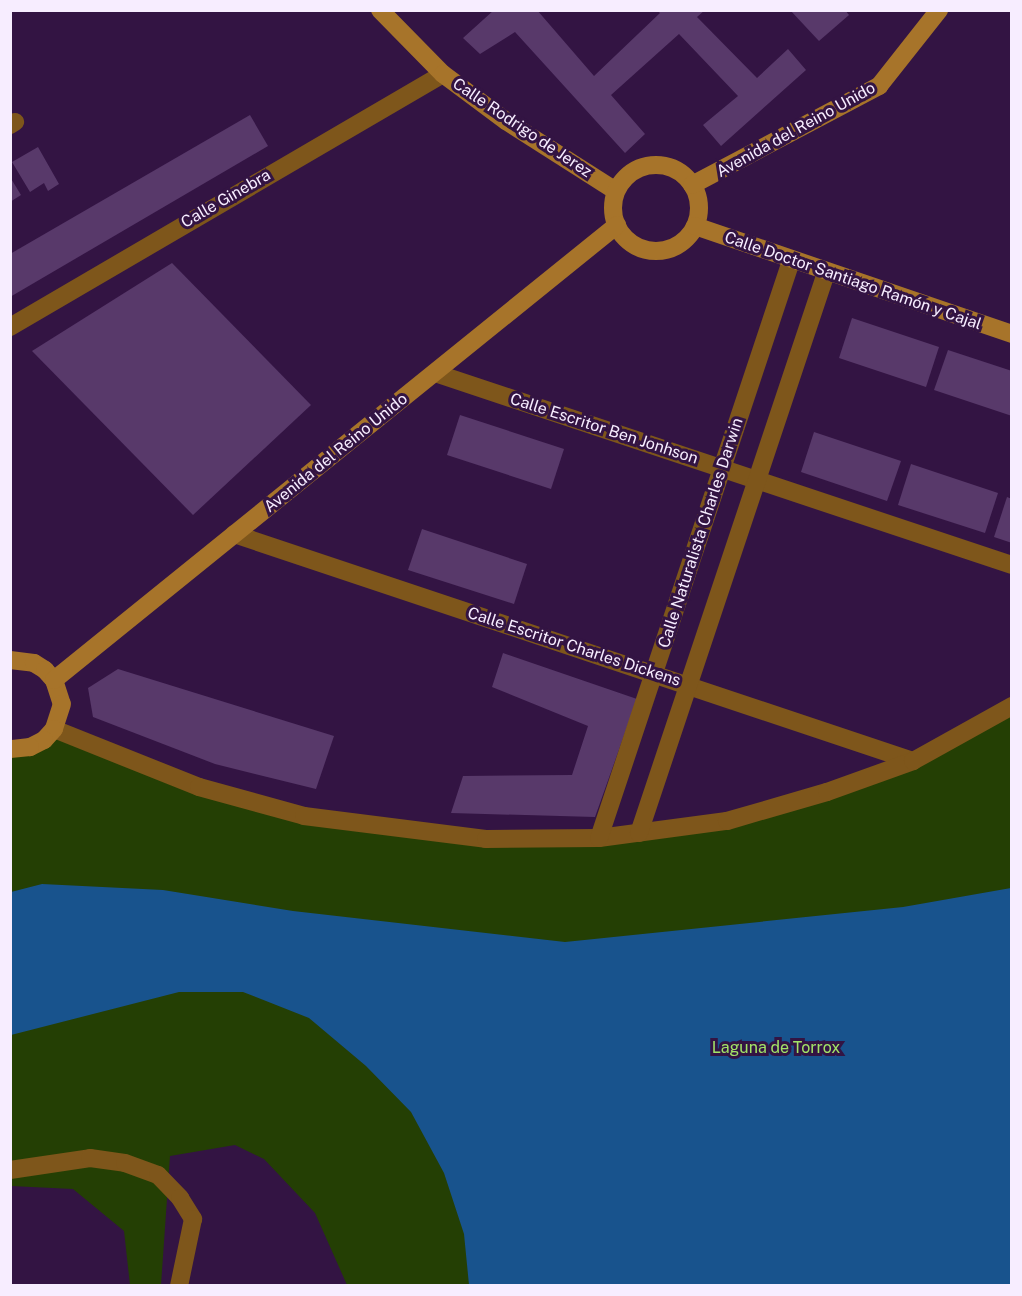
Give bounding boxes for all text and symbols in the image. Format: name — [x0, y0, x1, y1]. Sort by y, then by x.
street label: Calle Rodrigo de Jerez — [449, 74, 595, 182]
street label: Avenida del Reino Unido — [713, 78, 879, 182]
street label: Calle Ginebra — [178, 166, 274, 232]
street label: Calle Doctor Santiago Ramón y Cajal — [722, 228, 984, 334]
street label: Avenida del Reino Unido — [260, 389, 412, 517]
street label: Calle Escritor Ben Jonhson — [508, 389, 700, 469]
street label: Calle Naturalista Charles Darwin — [655, 415, 747, 651]
street label: Calle Escritor Charles Dickens — [465, 603, 683, 691]
park label: Laguna de Torrox — [712, 1038, 840, 1058]

